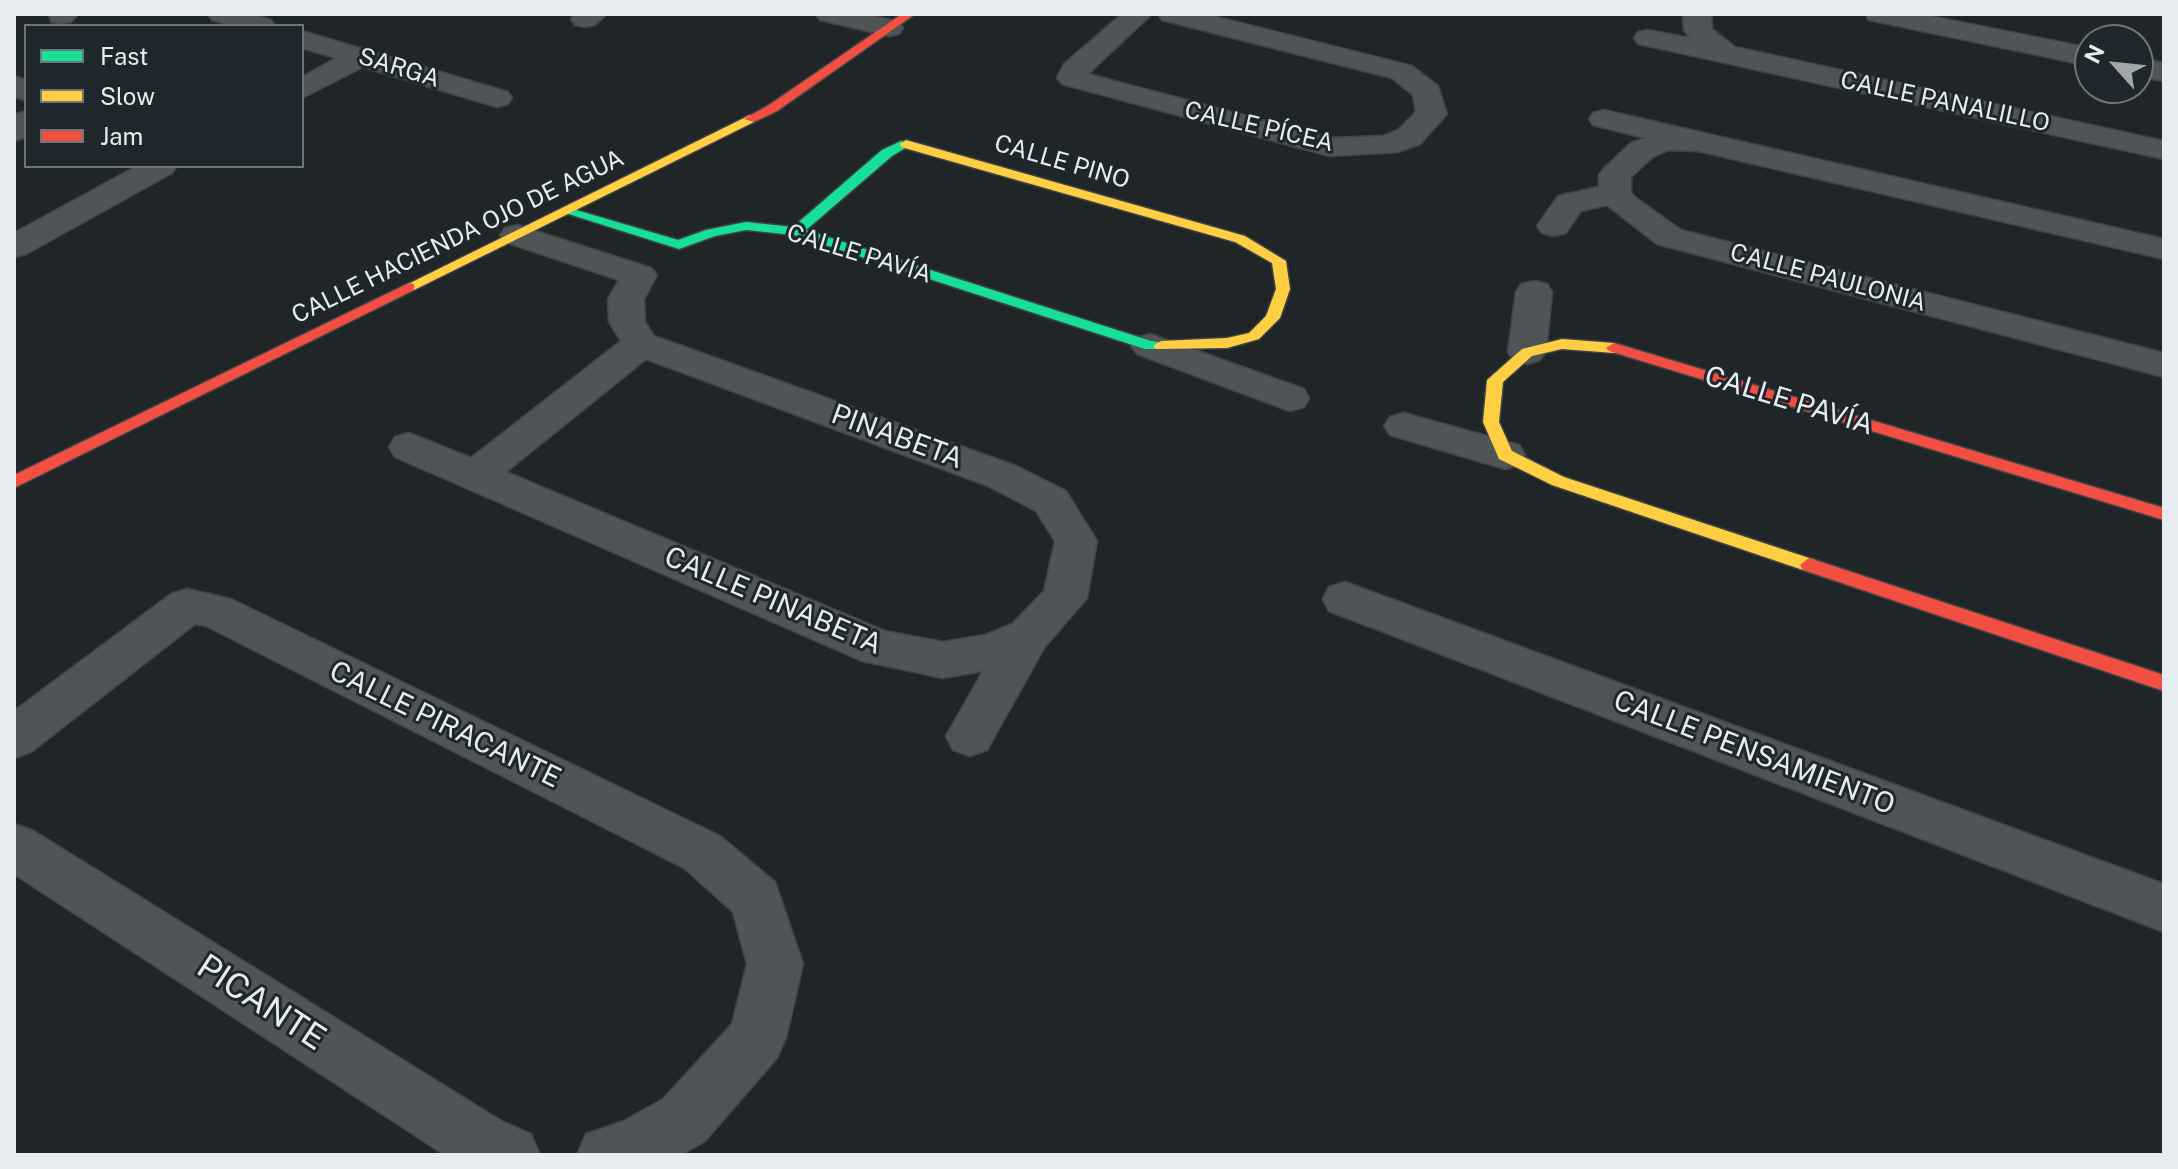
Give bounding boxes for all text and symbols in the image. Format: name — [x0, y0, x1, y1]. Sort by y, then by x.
legend — [24, 24, 304, 168]
north arrow — [2074, 24, 2154, 104]
text: N — [2079, 40, 2110, 68]
text: Fast — [100, 42, 148, 70]
street label: SARGA — [355, 42, 443, 94]
street label: CALLE PANALILLO — [1838, 66, 2052, 138]
text: Slow — [100, 82, 155, 110]
street label: CALLE PÍCEA — [1182, 96, 1336, 158]
text: Jam — [100, 122, 143, 150]
street label: CALLE PINO — [991, 129, 1133, 195]
street label: CALLE HACIENDA OJO DE AGUA — [287, 144, 629, 330]
street label: CALLE PAVÍA — [783, 218, 935, 290]
street label: CALLE PAULONIA — [1727, 238, 1929, 318]
street label: CALLE PAVÍA — [1701, 359, 1877, 443]
street label: PINABETA — [827, 398, 967, 476]
street label: CALLE PINABETA — [659, 540, 887, 662]
street label: CALLE PIRACANTE — [324, 654, 566, 796]
street label: CALLE PENSAMIENTO — [1609, 684, 1899, 822]
street label: PICANTE — [189, 946, 333, 1060]

